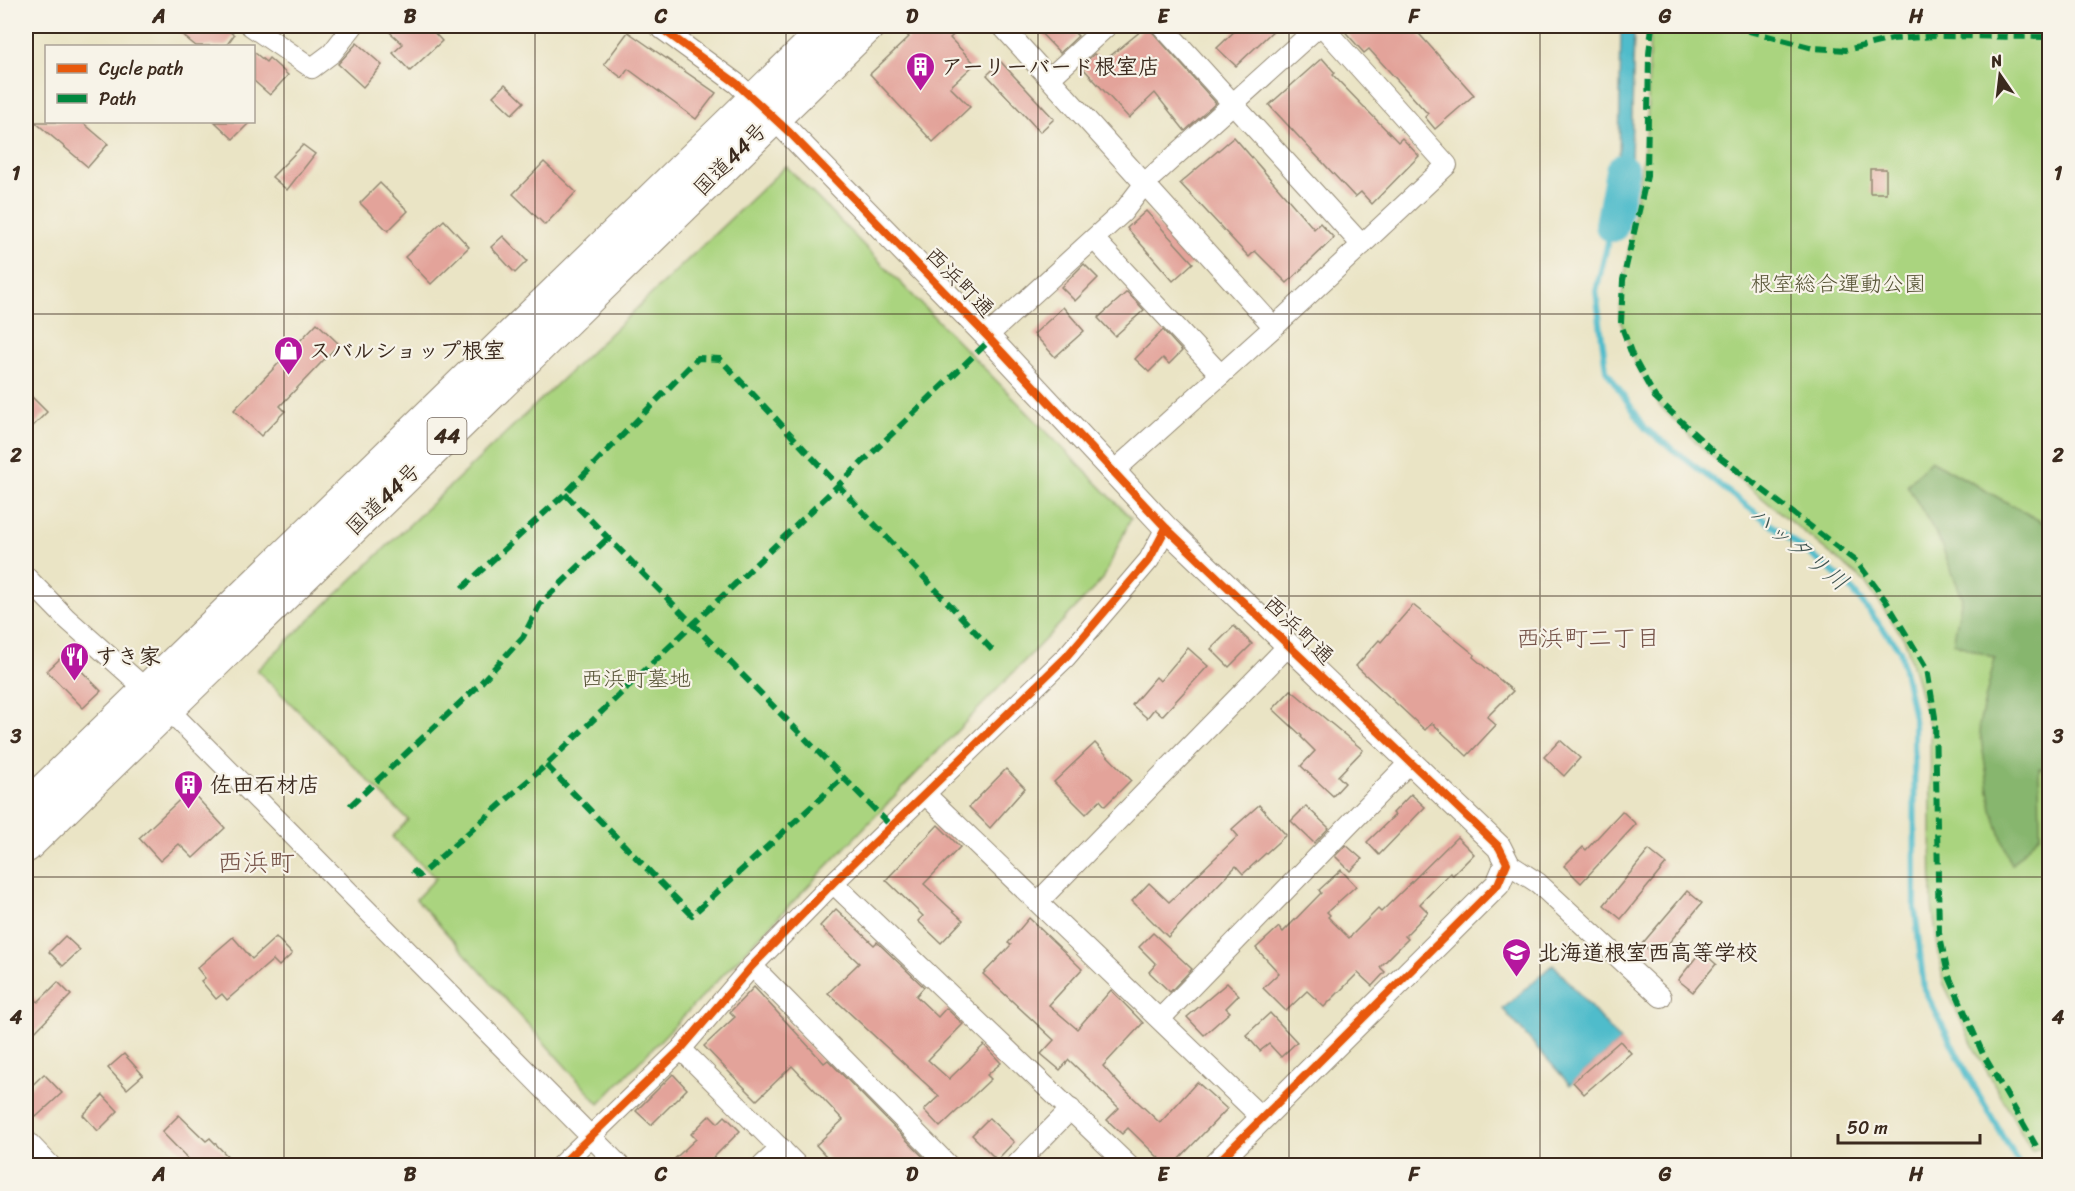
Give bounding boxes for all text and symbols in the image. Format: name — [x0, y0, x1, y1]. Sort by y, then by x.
text: A — [151, 0, 166, 34]
text: B — [404, 0, 417, 34]
text: C — [654, 0, 668, 34]
text: D — [906, 0, 919, 34]
text: E — [1157, 0, 1170, 34]
text: F — [1408, 0, 1421, 34]
text: G — [1658, 0, 1672, 34]
text: H — [1908, 0, 1924, 34]
legend — [45, 45, 255, 123]
north arrow — [1970, 45, 2030, 105]
text: N — [1987, 45, 2006, 77]
place label: アーリーバード根室店 — [941, 47, 1160, 86]
building icon: アーリーバード根室店 — [904, 50, 936, 92]
text: Cycle path — [99, 53, 183, 85]
text: Path — [99, 83, 136, 115]
street label: 国道44号 — [683, 112, 777, 206]
text: 1 — [12, 156, 21, 191]
text: 1 — [2054, 156, 2063, 191]
street label: 西浜町通 — [915, 237, 1005, 327]
park label: 根室総合運動公園 — [1750, 264, 1926, 303]
place label: スバルショップ根室 — [309, 331, 505, 370]
shop icon: スバルショップ根室 — [272, 334, 304, 376]
road number: 44 — [428, 418, 466, 454]
text: 2 — [9, 438, 22, 473]
text: 2 — [2051, 438, 2064, 473]
street label: 国道44号 — [336, 452, 430, 546]
water label: ハッタリ川 — [1739, 494, 1859, 602]
street label: 西浜町通 — [1254, 585, 1344, 675]
district label: 西浜町二丁目 — [1516, 617, 1660, 659]
place label: すき家 — [95, 637, 161, 676]
restaurant icon: すき家 — [58, 640, 90, 682]
park label: 西浜町墓地 — [581, 659, 691, 698]
text: 3 — [10, 719, 22, 754]
text: 3 — [2052, 719, 2064, 754]
place label: 佐田石材店 — [210, 765, 320, 804]
building icon: 佐田石材店 — [173, 768, 205, 810]
district label: 西浜町 — [217, 839, 295, 885]
place label: 北海道根室西高等学校 — [1538, 933, 1758, 972]
school or university icon: 北海道根室西高等学校 — [1501, 936, 1533, 978]
text: 4 — [9, 1000, 23, 1035]
text: 4 — [2051, 1000, 2065, 1035]
scale bar — [1838, 1107, 1980, 1145]
text: 50 m — [1847, 1112, 1888, 1144]
text: A — [151, 1157, 166, 1191]
text: B — [404, 1157, 417, 1191]
text: C — [654, 1157, 668, 1191]
text: D — [906, 1157, 919, 1191]
text: E — [1157, 1157, 1170, 1191]
text: F — [1408, 1157, 1421, 1191]
text: G — [1658, 1157, 1672, 1191]
text: H — [1908, 1157, 1924, 1191]

